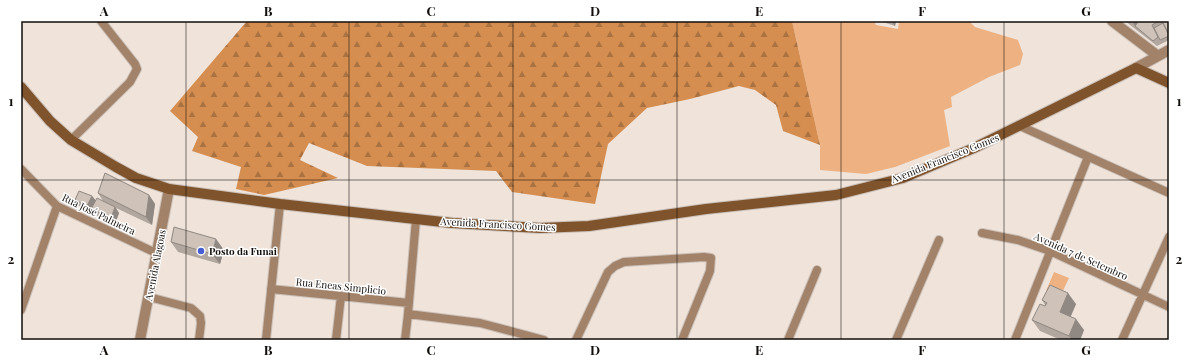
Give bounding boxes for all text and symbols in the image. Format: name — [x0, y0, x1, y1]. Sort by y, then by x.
text: A — [99, 2, 109, 19]
text: B — [264, 2, 273, 19]
text: C — [426, 2, 436, 19]
text: D — [590, 2, 600, 19]
text: E — [755, 2, 763, 19]
text: F — [918, 2, 926, 19]
text: G — [1081, 2, 1091, 19]
text: 1 — [9, 92, 14, 109]
text: 1 — [1177, 92, 1182, 109]
street label: Avenida Francisco Gomes — [888, 130, 1001, 186]
street label: Rua José Palmeira — [60, 190, 138, 238]
street label: Avenida Francisco Gomes — [439, 214, 556, 234]
street label: Avenida Alagoas — [141, 228, 169, 303]
street label: Avenida 7 de Setembro — [1031, 229, 1131, 283]
place label: Posto da Funai — [209, 244, 277, 258]
marker: Posto da Funai — [196, 246, 206, 256]
text: 2 — [8, 250, 15, 267]
text: 2 — [1176, 250, 1183, 267]
street label: Rua Eneas Simplicio — [295, 274, 387, 298]
text: A — [99, 341, 109, 358]
text: B — [264, 341, 273, 358]
text: C — [426, 341, 436, 358]
text: D — [590, 341, 600, 358]
text: E — [755, 341, 763, 358]
text: F — [918, 341, 926, 358]
text: G — [1081, 341, 1091, 358]

